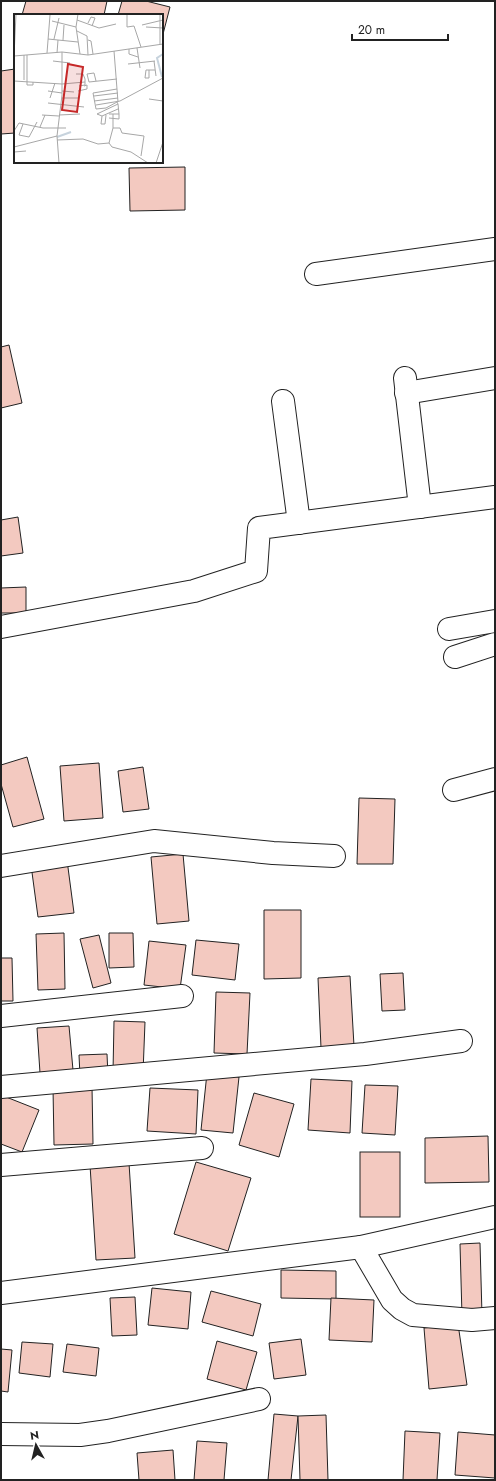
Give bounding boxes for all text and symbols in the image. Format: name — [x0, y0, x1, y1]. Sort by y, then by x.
inset map — [14, 14, 163, 163]
scale bar — [352, 16, 448, 42]
text: 20 m — [358, 21, 385, 39]
north arrow — [16, 1425, 56, 1465]
text: N — [29, 1427, 40, 1444]

